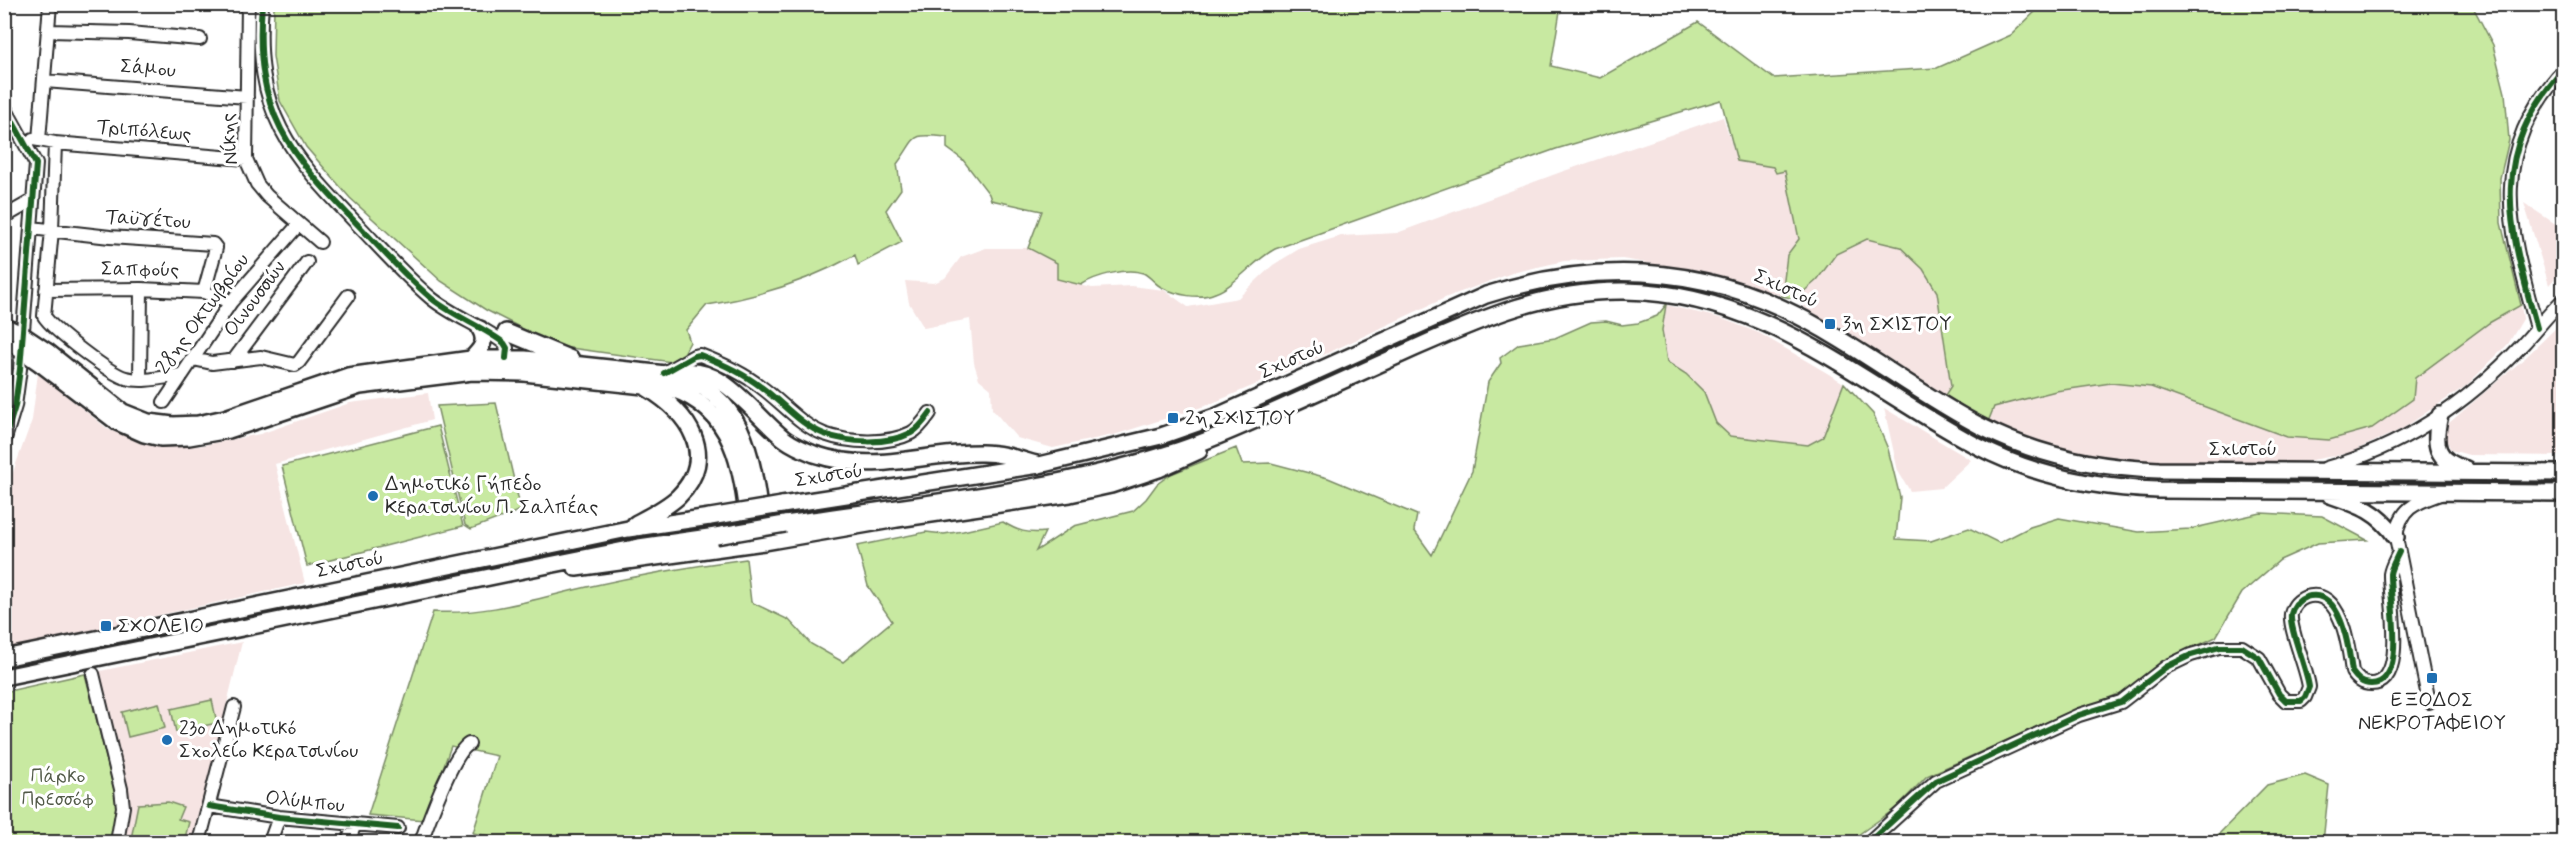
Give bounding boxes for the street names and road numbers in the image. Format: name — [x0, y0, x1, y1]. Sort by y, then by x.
street label: Σάμου — [119, 53, 177, 85]
street label: Νίκης — [215, 112, 245, 166]
street label: Τριπόλεως — [96, 113, 193, 149]
street label: Ταϋγέτου — [104, 204, 192, 236]
street label: 28ης Οκτωβρίου — [150, 248, 256, 380]
street label: Οινουσσών — [217, 255, 293, 343]
street label: Σαπφούς — [101, 256, 180, 284]
street label: Σχιστού — [1749, 263, 1823, 315]
street label: Σχιστού — [1255, 334, 1329, 386]
street label: Σχιστού — [2209, 436, 2277, 463]
street label: Σχιστού — [793, 457, 865, 495]
street label: Σχιστού — [314, 545, 386, 585]
street label: Ολύμπου — [264, 784, 346, 820]

